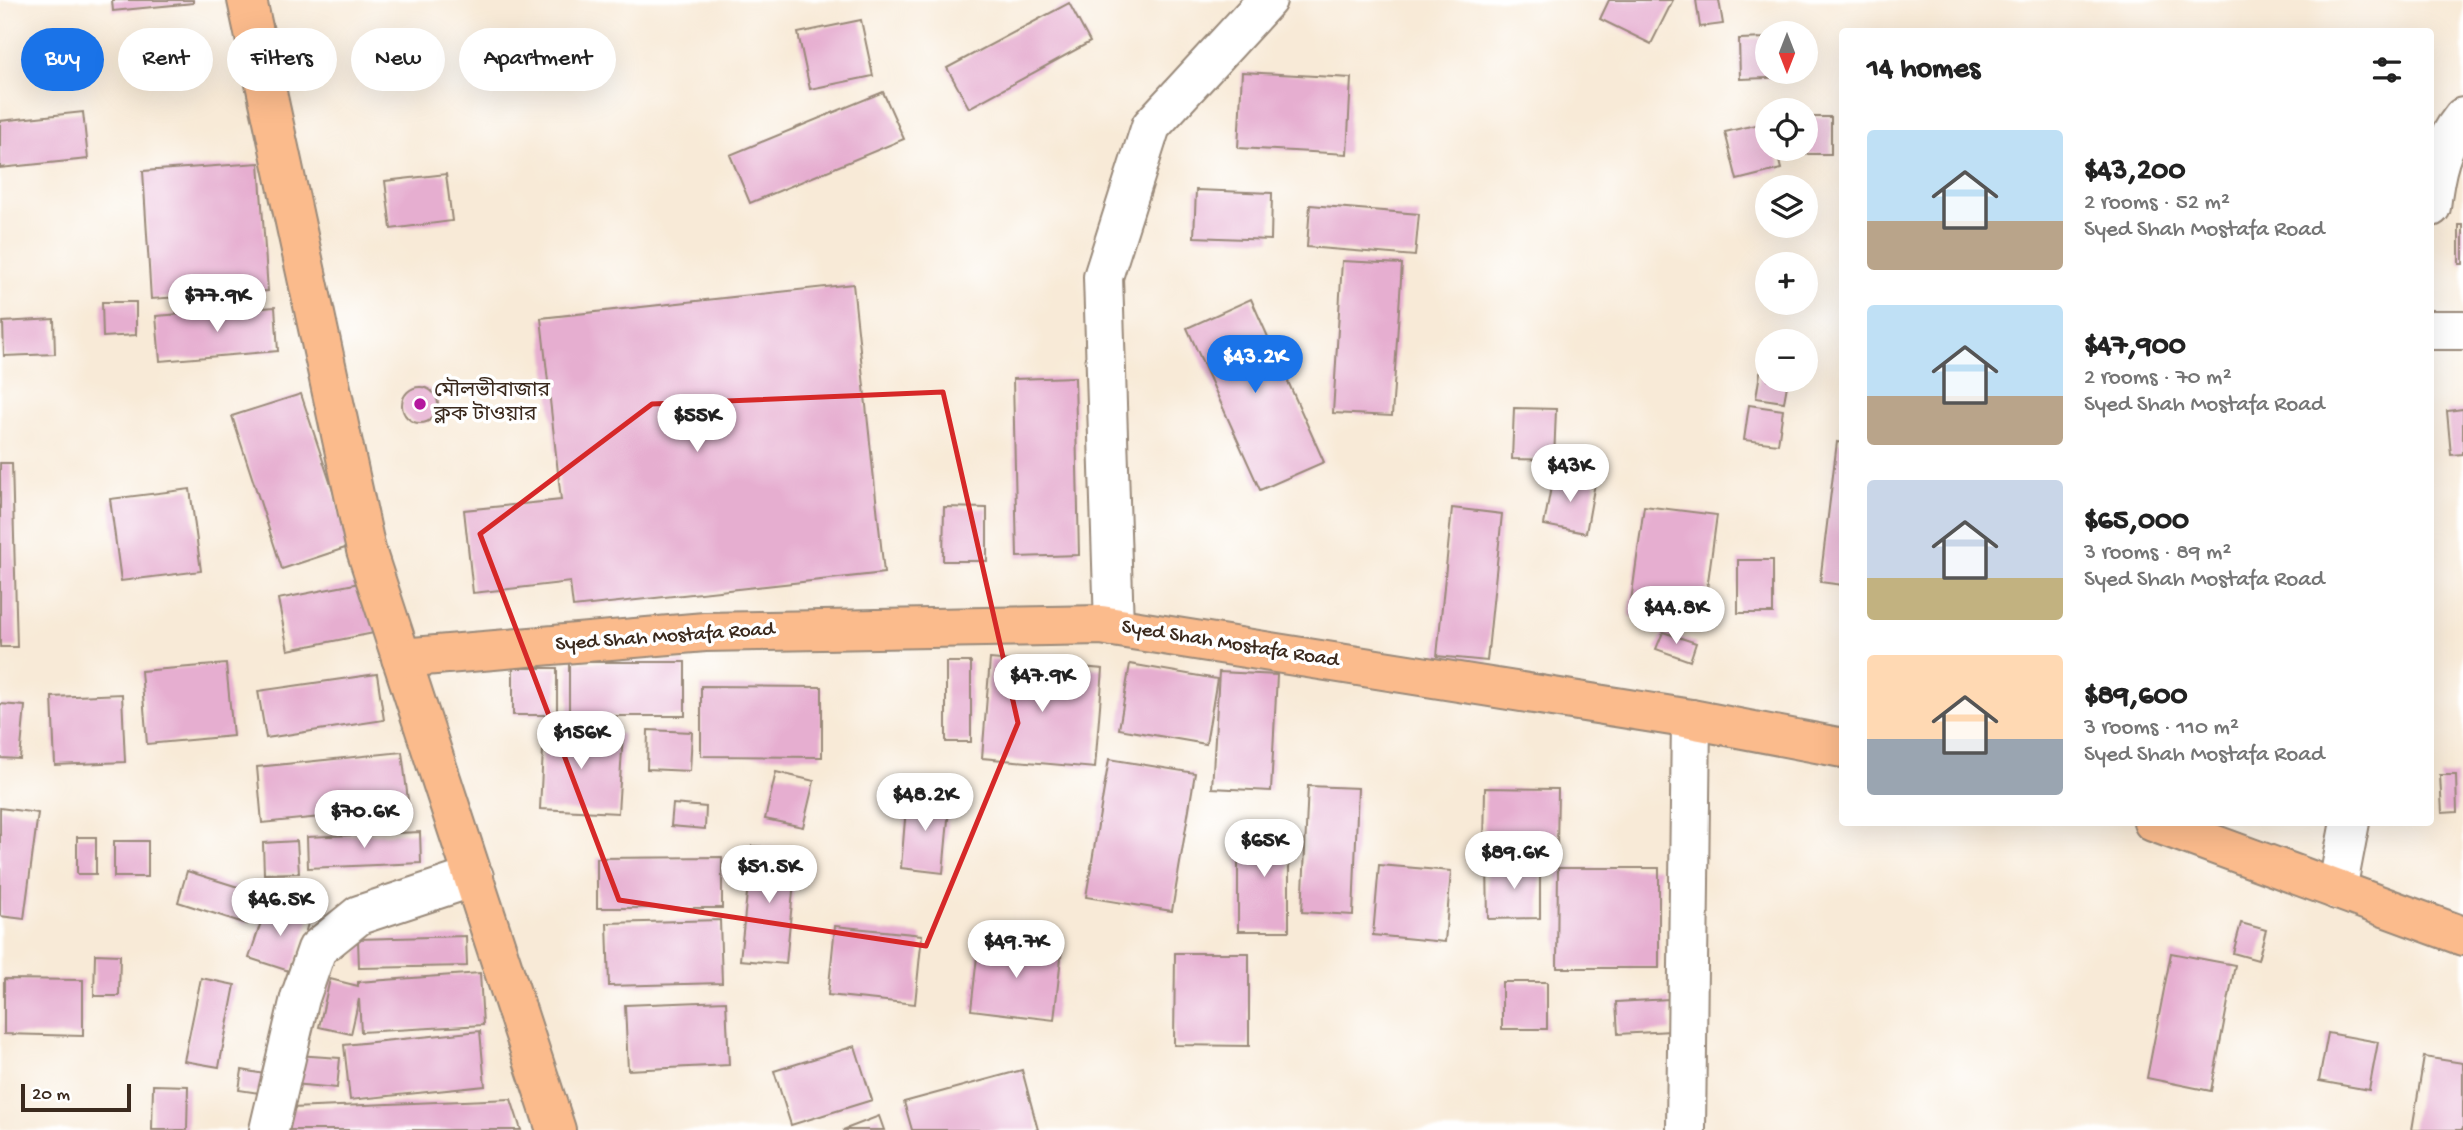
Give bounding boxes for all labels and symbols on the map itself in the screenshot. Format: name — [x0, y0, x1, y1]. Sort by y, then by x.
north arrow — [1755, 21, 1818, 84]
pin: $77.9K — [160, 274, 274, 334]
pin: $43.2K — [1198, 336, 1312, 395]
place label: মৌলভীবাজার ক্লক টাওয়ার — [433, 377, 550, 429]
pin: $55K — [656, 394, 738, 454]
marker: মৌলভীবাজার ক্লক টাওয়ার — [412, 396, 428, 412]
pin: $43K — [1529, 444, 1611, 504]
pin: $44.8K — [1619, 586, 1733, 646]
street label: Syed Shah Mostafa Road — [1120, 615, 1342, 675]
street label: Syed Shah Mostafa Road — [555, 618, 777, 658]
pin: $47.9K — [985, 654, 1099, 714]
pin: $156K — [532, 712, 630, 771]
pin: $48.2K — [868, 774, 982, 833]
pin: $70.6K — [307, 790, 421, 850]
pin: $65K — [1223, 820, 1305, 879]
pin: $89.6K — [1457, 832, 1571, 891]
pin: $51.5K — [712, 846, 826, 905]
pin: $46.5K — [223, 878, 337, 938]
pin: $49.7K — [959, 920, 1073, 980]
scale bar — [21, 1081, 131, 1113]

